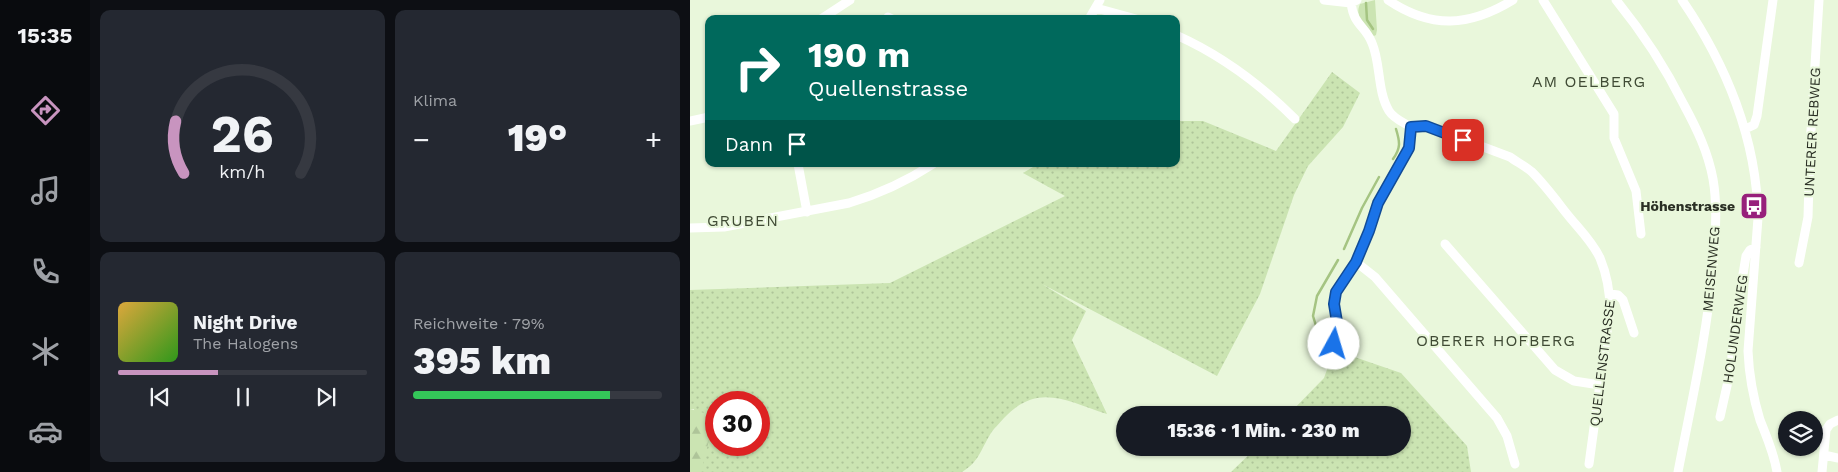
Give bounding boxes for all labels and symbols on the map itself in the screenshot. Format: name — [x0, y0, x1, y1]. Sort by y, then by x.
street label: UNTERER REBWEG — [1801, 67, 1823, 197]
district label: AM OELBERG — [1532, 72, 1646, 91]
pin — [1442, 119, 1484, 161]
bus stop icon: Höhenstrasse — [1739, 191, 1769, 221]
place label: Höhenstrasse — [1640, 198, 1735, 214]
district label: GRUBEN — [707, 211, 779, 230]
street label: MEISENWEG — [1699, 226, 1723, 312]
street label: HOLUNDERWEG — [1719, 274, 1751, 384]
street label: QUELLENSTRASSE — [1586, 299, 1618, 427]
position arrow — [1307, 317, 1359, 369]
district label: OBERER HOFBERG — [1416, 331, 1576, 350]
speed limit sign: 30 — [705, 391, 770, 456]

